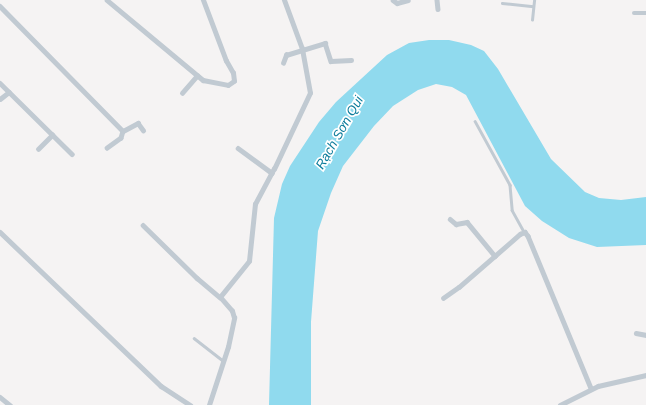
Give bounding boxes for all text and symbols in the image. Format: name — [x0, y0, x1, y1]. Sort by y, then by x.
water label: Rạch Sơn Qui — [313, 94, 367, 172]

